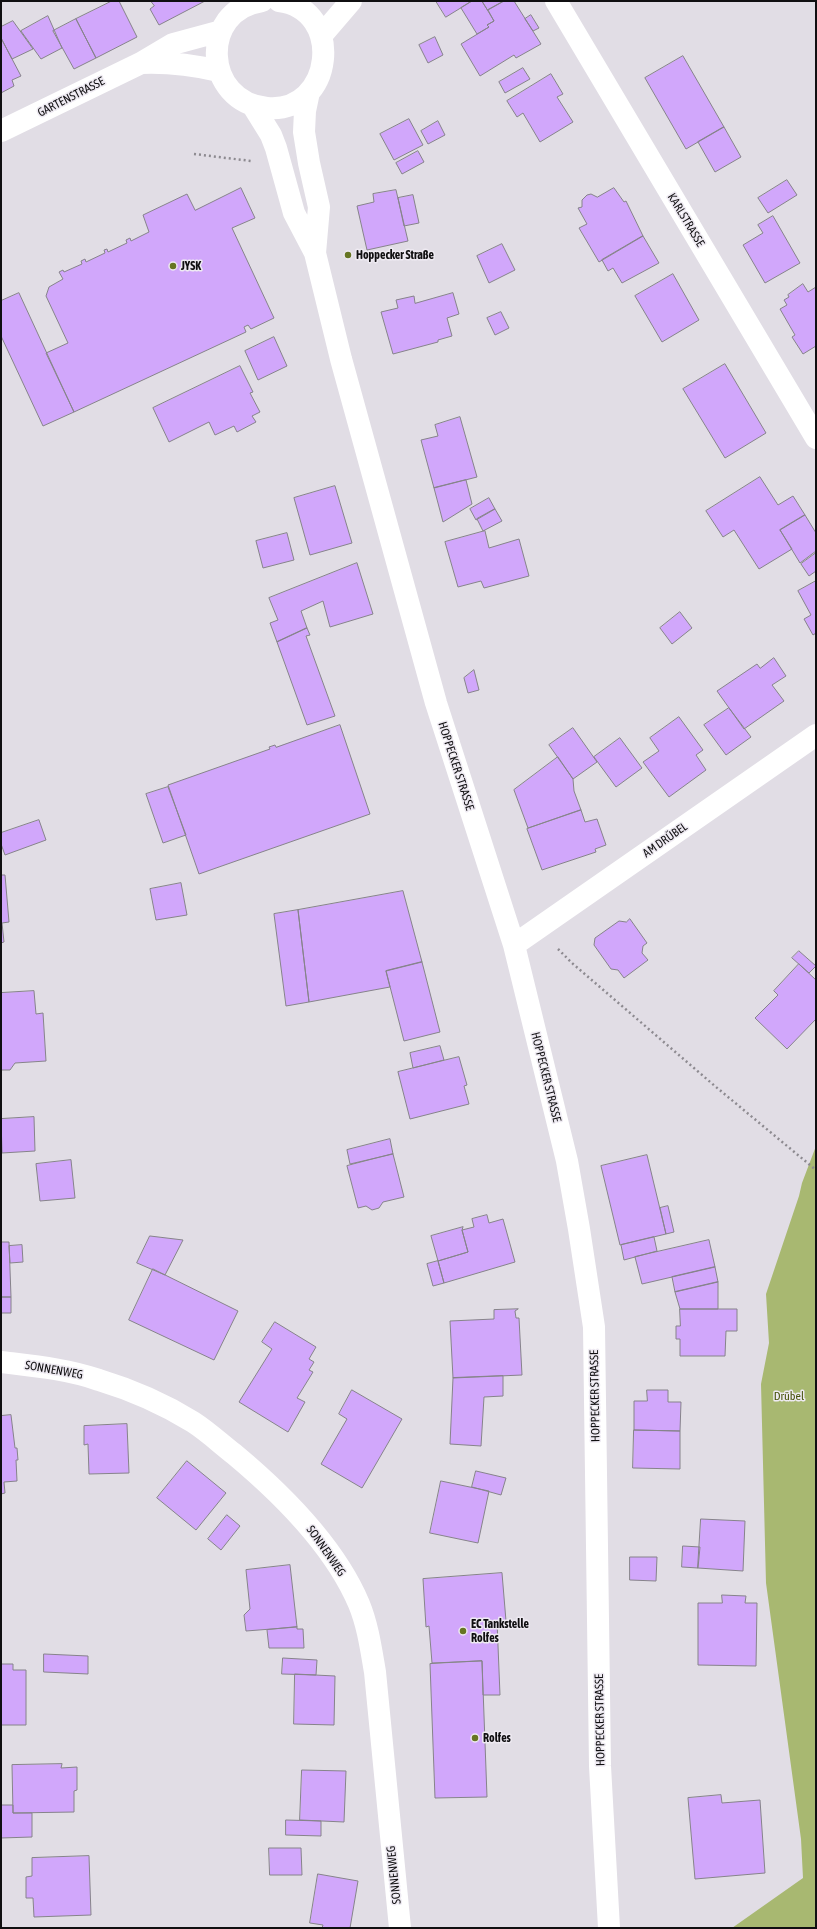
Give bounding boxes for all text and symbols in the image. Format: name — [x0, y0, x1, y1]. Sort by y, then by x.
street label: GARTENSTRASSE — [35, 74, 107, 120]
street label: KARLSTRASSE — [664, 191, 708, 249]
place label: Hoppecker Straße — [356, 248, 434, 262]
marker: Hoppecker Straße — [343, 250, 353, 260]
place label: JYSK — [181, 259, 201, 273]
marker: JYSK — [168, 261, 178, 271]
street label: HOPPECKER STRASSE — [435, 720, 477, 812]
street label: AM DRÜBEL — [640, 820, 690, 860]
street label: HOPPECKER STRASSE — [528, 1030, 564, 1124]
street label: HOPPECKER STRASSE — [587, 1350, 603, 1442]
street label: SONNENWEG — [24, 1358, 84, 1382]
park label: Drübel — [774, 1389, 804, 1403]
street label: SONNENWEG — [303, 1523, 349, 1579]
place label: EC Tankstelle Rolfes — [471, 1617, 529, 1645]
marker: EC Tankstelle Rolfes — [458, 1626, 468, 1636]
street label: HOPPECKER STRASSE — [592, 1674, 608, 1766]
place label: Rolfes — [483, 1731, 511, 1745]
marker: Rolfes — [470, 1733, 480, 1743]
street label: SONNENWEG — [384, 1845, 404, 1905]

